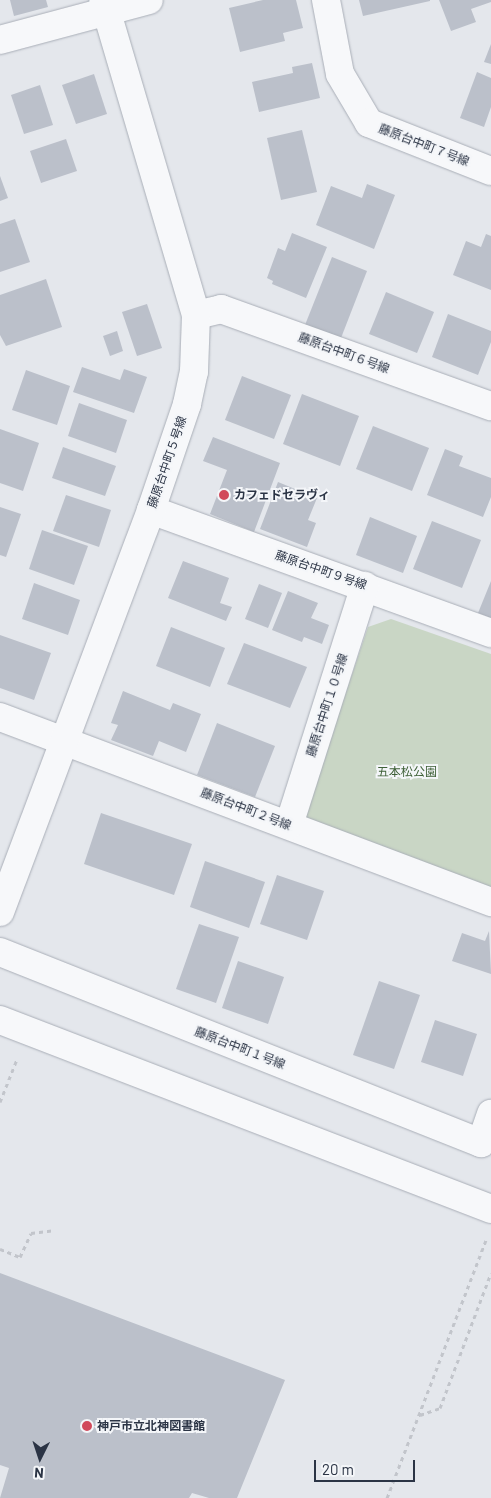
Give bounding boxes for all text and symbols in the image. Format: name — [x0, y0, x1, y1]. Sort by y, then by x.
street label: 藤原台中町７号線 — [377, 121, 471, 169]
street label: 藤原台中町６号線 — [296, 330, 392, 376]
street label: 藤原台中町５号線 — [145, 414, 189, 510]
place label: カフェドセラヴィ — [234, 488, 330, 502]
marker: カフェドセラヴィ — [218, 489, 230, 501]
street label: 藤原台中町９号線 — [273, 548, 369, 592]
street label: 藤原台中町１０号線 — [303, 651, 351, 759]
park label: 五本松公園 — [377, 765, 437, 779]
street label: 藤原台中町２号線 — [199, 785, 293, 833]
street label: 藤原台中町１号線 — [193, 1024, 287, 1072]
place label: 神戸市立北神図書館 — [97, 1419, 205, 1433]
marker: 神戸市立北神図書館 — [81, 1420, 93, 1432]
north arrow — [15, 1433, 65, 1483]
scale bar — [316, 1450, 417, 1482]
text: 20 m — [322, 1460, 354, 1478]
text: N — [34, 1465, 44, 1482]

